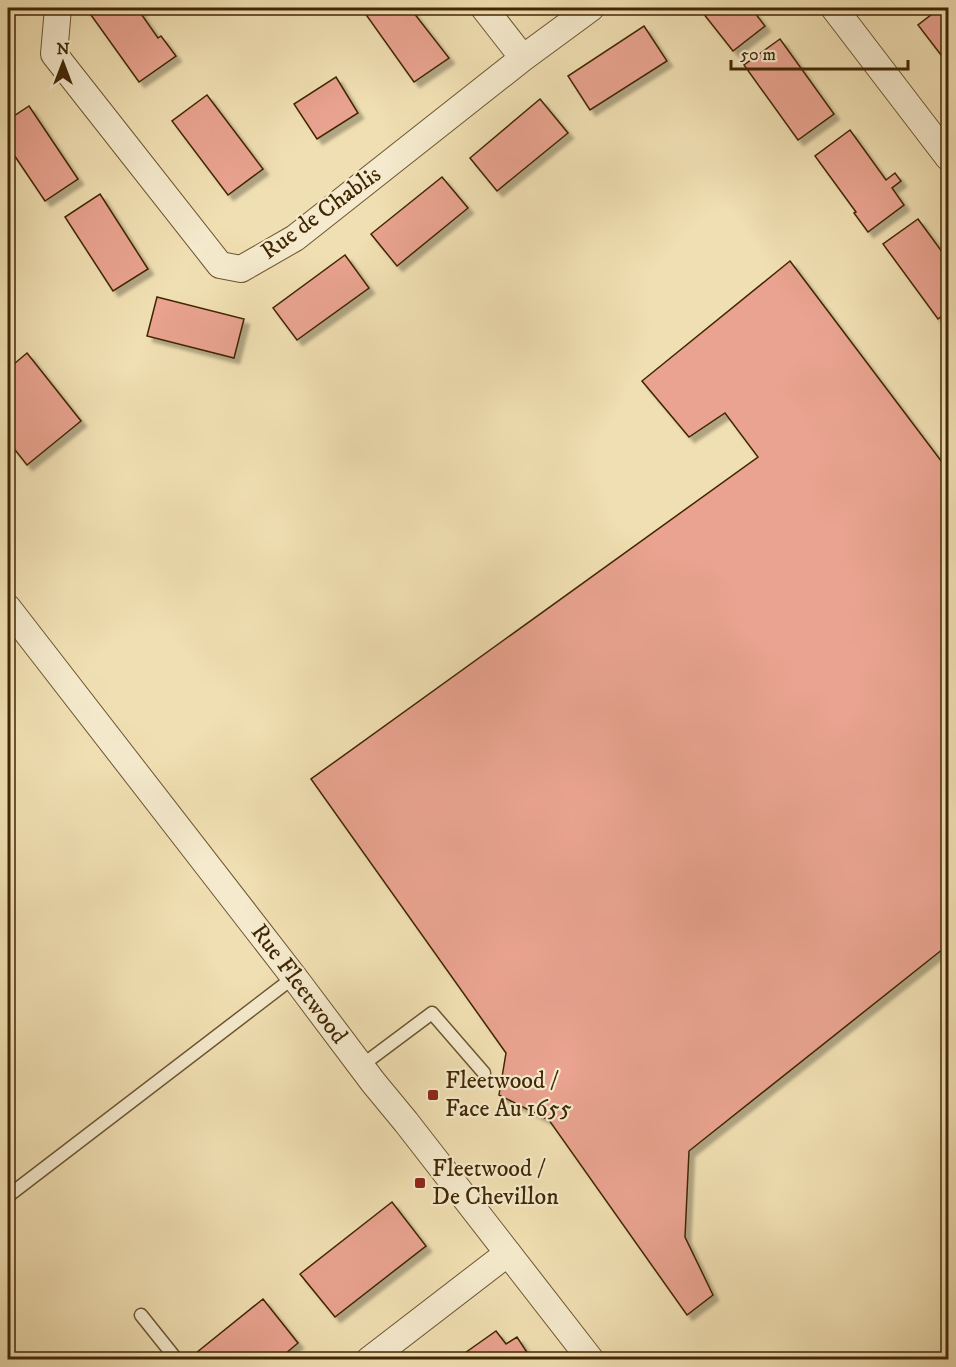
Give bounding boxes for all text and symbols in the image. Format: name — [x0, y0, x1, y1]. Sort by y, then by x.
north arrow — [33, 33, 93, 93]
scale bar — [731, 33, 908, 71]
text: N — [56, 39, 70, 59]
text: 50 m — [740, 44, 776, 66]
street label: Rue de Chablis — [255, 159, 387, 267]
street label: Rue Fleetwood — [244, 918, 354, 1050]
place label: Fleetwood / Face Au 1655 — [445, 1066, 572, 1124]
marker: Fleetwood / Face Au 1655 — [426, 1088, 440, 1102]
place label: Fleetwood / De Chevillon — [432, 1154, 559, 1212]
marker: Fleetwood / De Chevillon — [413, 1176, 427, 1190]

